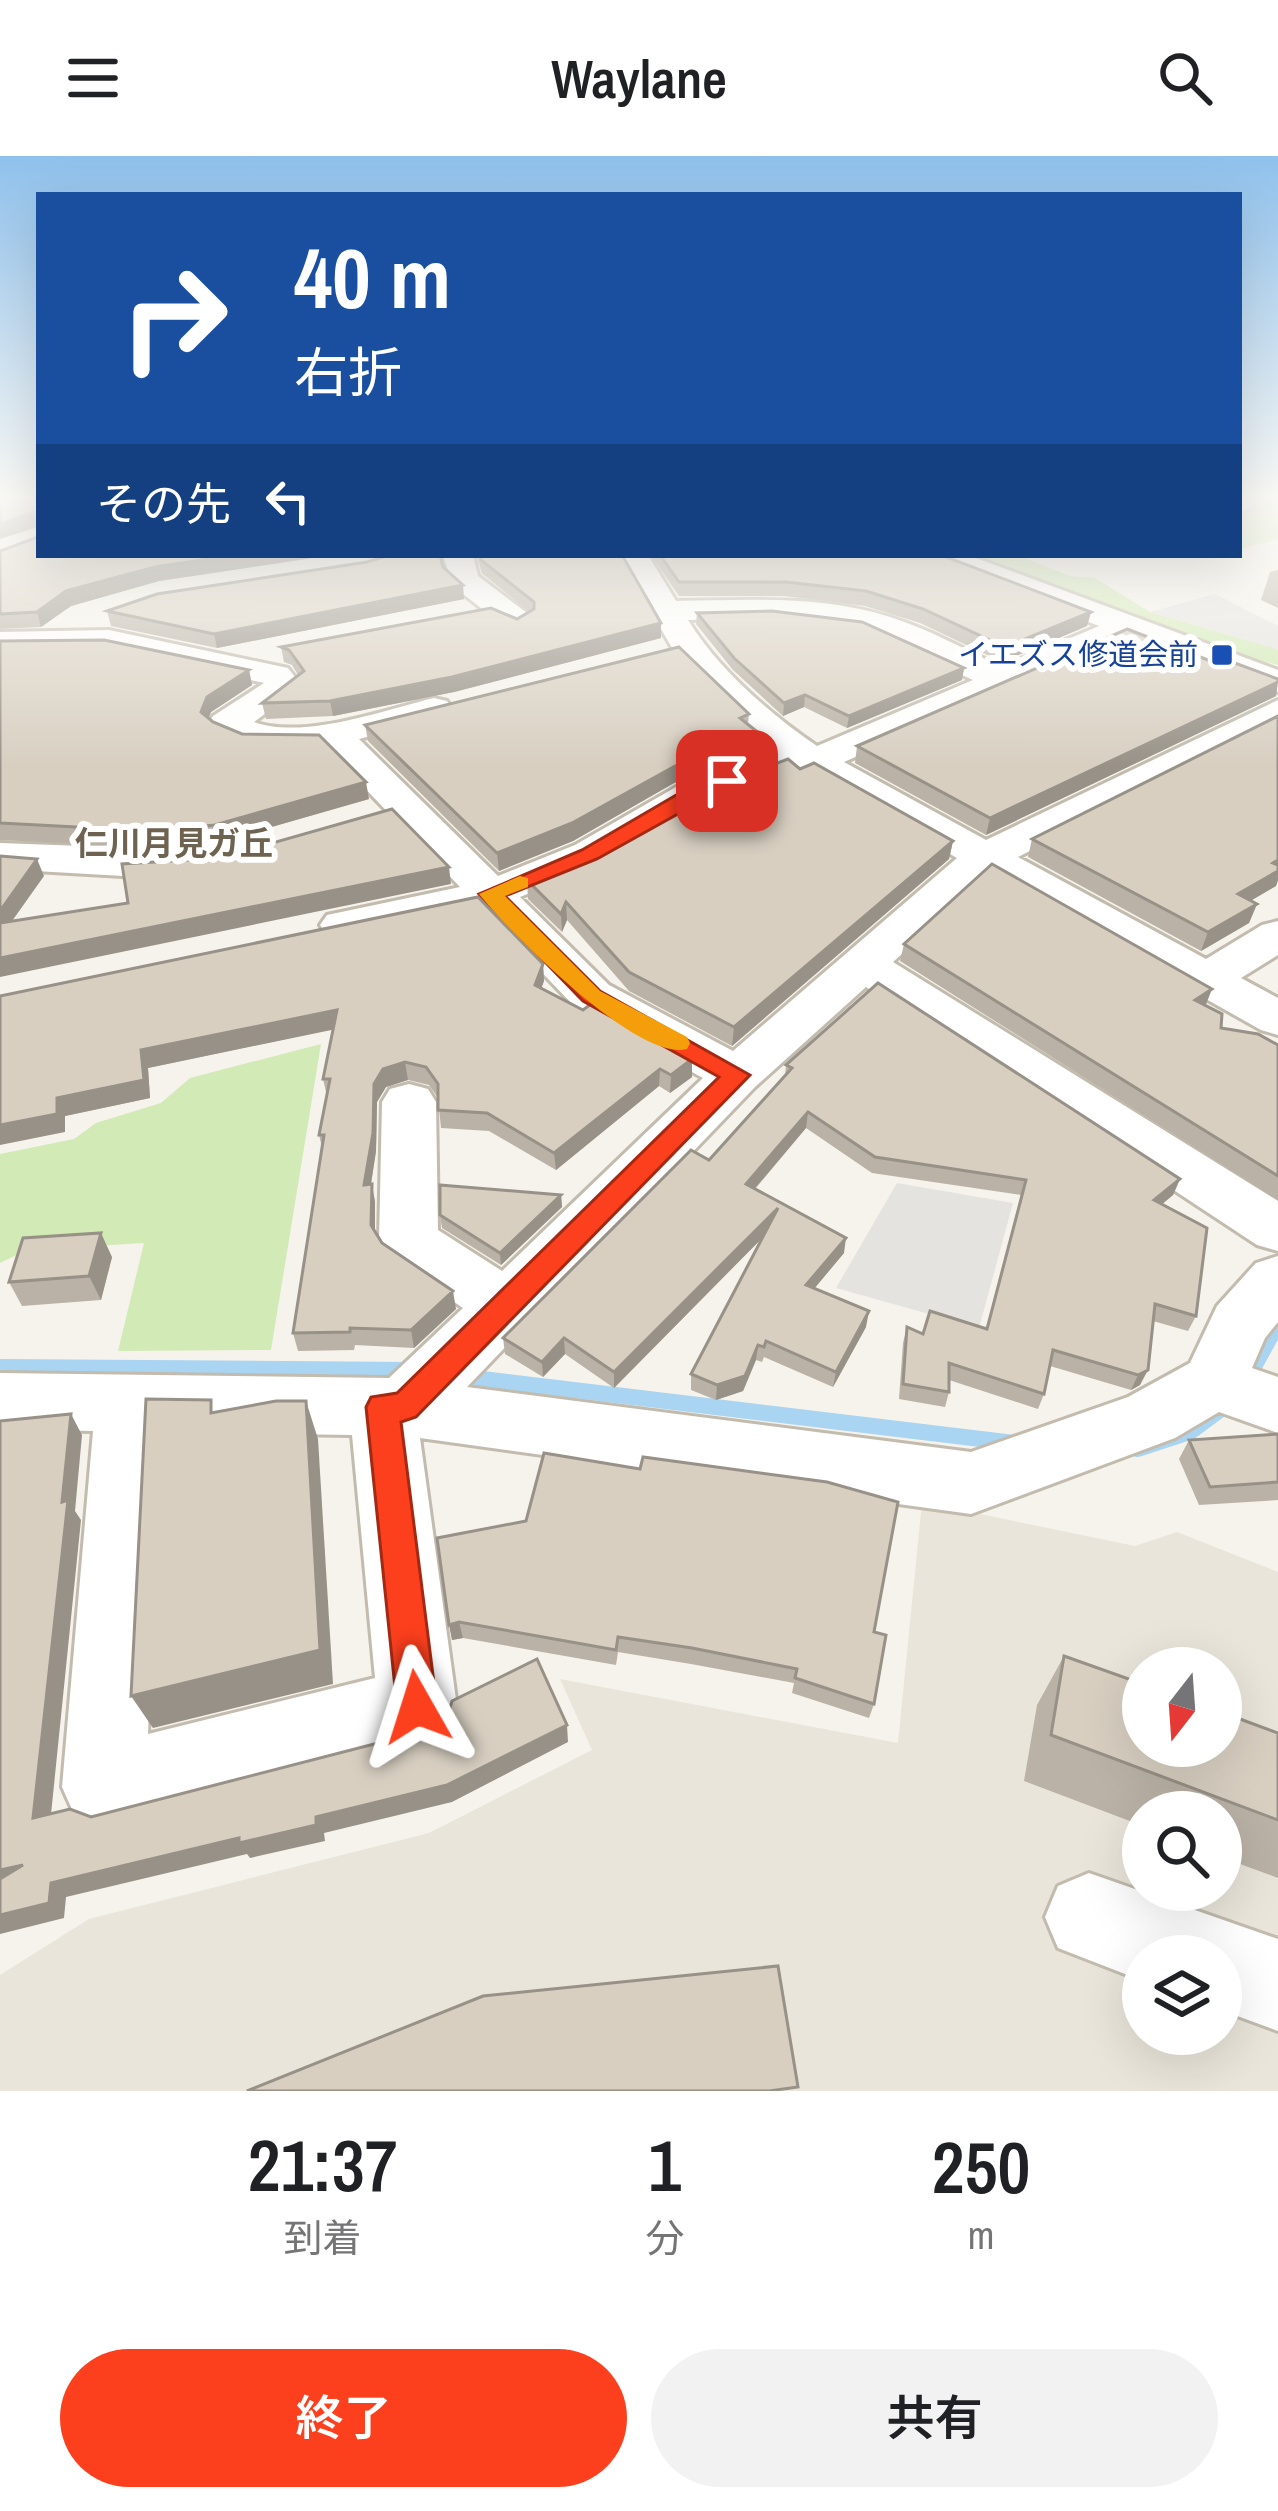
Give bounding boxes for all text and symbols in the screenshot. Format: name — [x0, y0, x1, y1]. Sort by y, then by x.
text: Waylane — [551, 42, 727, 115]
icon: menu — [60, 45, 126, 111]
icon: search — [1152, 45, 1218, 111]
text: 40 m — [294, 221, 451, 334]
icon: right — [96, 240, 252, 396]
text: 右折 — [294, 336, 402, 409]
icon: left — [255, 468, 321, 534]
text: その先 — [96, 473, 231, 534]
place label: イエズス修道会前 — [958, 634, 1198, 674]
marker: イエズス修道会前 — [1209, 642, 1235, 668]
pin — [676, 730, 778, 832]
icon: arrive — [694, 748, 760, 814]
district label: 仁川月見ガ丘 — [75, 821, 273, 865]
position arrow — [354, 1644, 480, 1770]
north arrow — [1122, 1647, 1242, 1767]
map controls — [1122, 1647, 1242, 2055]
button: search — [1122, 1791, 1242, 1911]
button: layers — [1122, 1935, 1242, 2055]
text: 21:37 — [248, 2116, 398, 2213]
text: 1 — [648, 2116, 681, 2213]
text: 250 — [932, 2118, 1030, 2215]
text: m — [968, 2209, 994, 2261]
text: 到着 — [284, 2212, 362, 2264]
text: 分 — [645, 2212, 684, 2264]
button: 終了 — [60, 2349, 627, 2487]
button: 共有 — [651, 2349, 1218, 2487]

